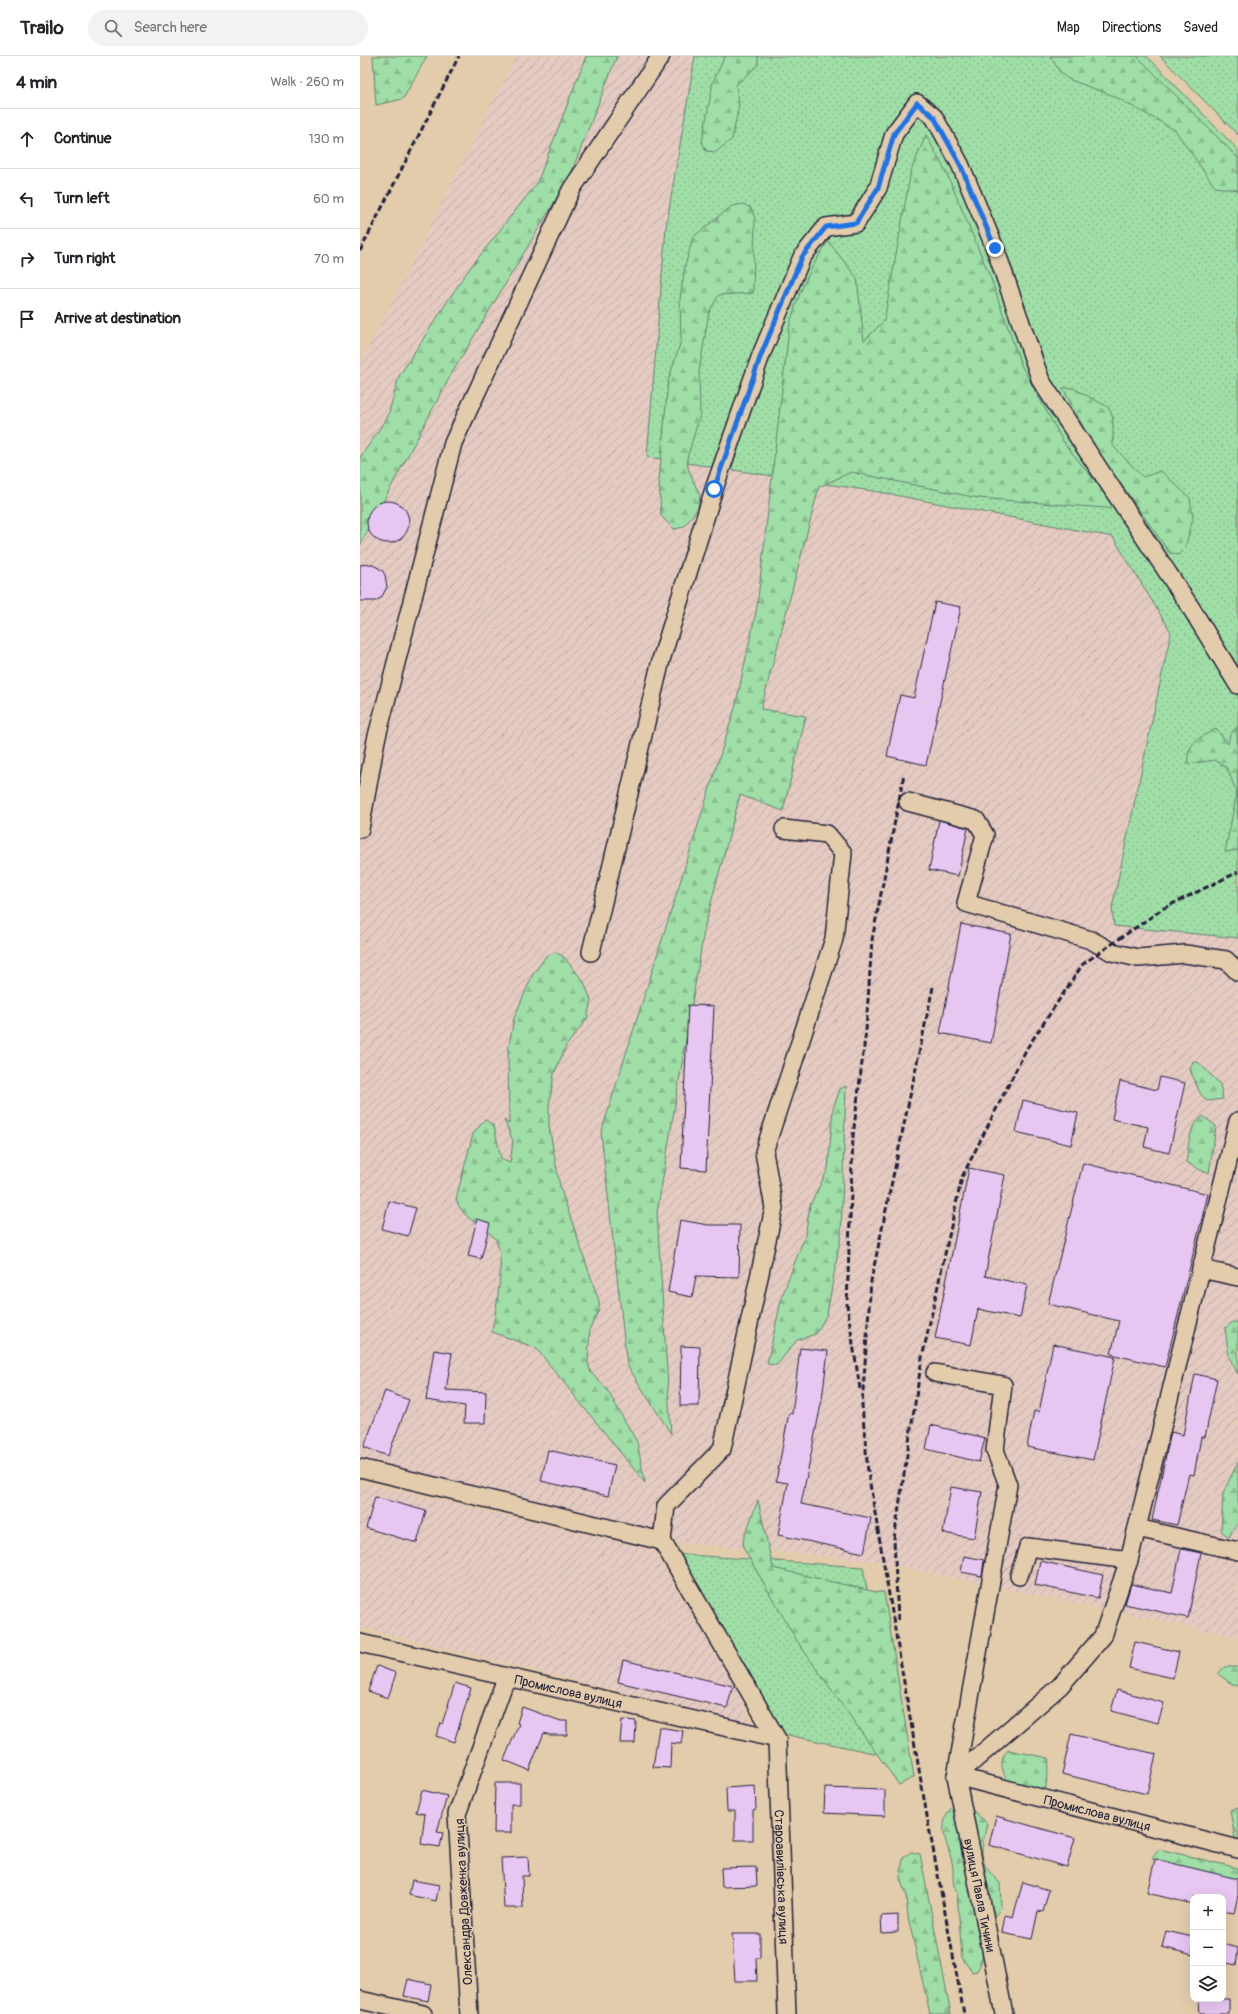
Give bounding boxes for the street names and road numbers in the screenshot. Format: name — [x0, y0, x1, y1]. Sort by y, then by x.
street label: Промислова вулиця — [513, 1672, 624, 1712]
street label: Промислова вулиця — [1042, 1792, 1152, 1835]
street label: Староавилівська вулиця — [771, 1809, 791, 1945]
street label: Олександра Довженка вулиця — [452, 1818, 476, 1986]
street label: вулиця Павла Тичини — [960, 1837, 998, 1954]

